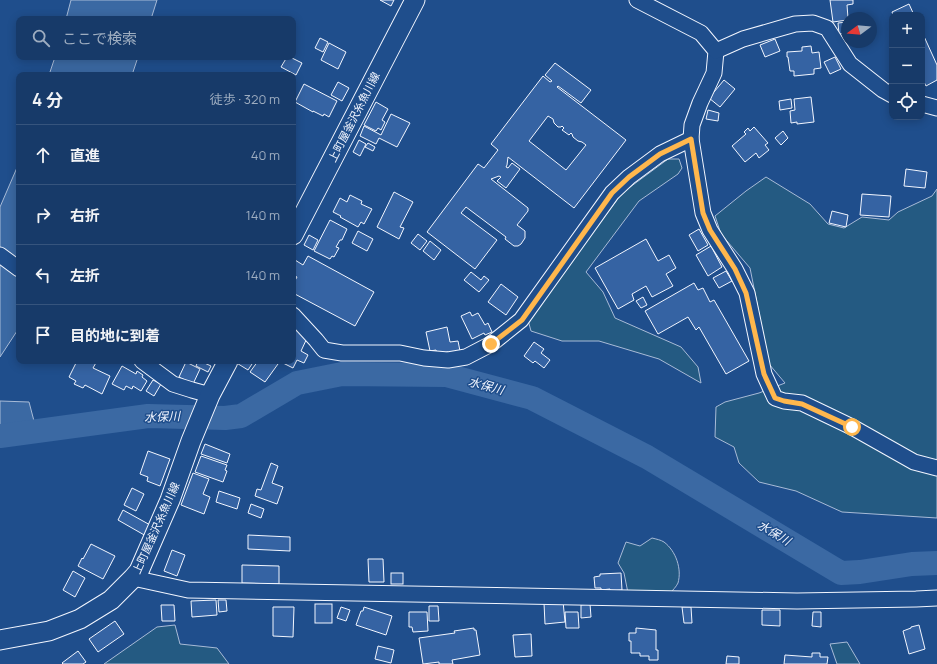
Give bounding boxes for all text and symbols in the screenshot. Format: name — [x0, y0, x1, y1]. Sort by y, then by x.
north arrow — [841, 12, 877, 48]
map controls — [889, 12, 925, 120]
button: + — [889, 12, 925, 48]
search box — [16, 16, 296, 60]
icon: search — [30, 27, 52, 49]
text: ここで検索 — [62, 28, 137, 49]
button: − — [889, 48, 925, 84]
street label: 上町屋釜沢糸魚川線 — [324, 69, 383, 164]
button: locate — [889, 84, 925, 120]
text: 4 分 — [32, 88, 63, 111]
text: 徒歩 · 320 m — [210, 90, 280, 108]
icon: ahead — [32, 144, 54, 166]
text: 直進 — [70, 145, 100, 166]
text: 40 m — [251, 146, 280, 164]
icon: right — [32, 204, 54, 226]
text: 右折 — [70, 205, 100, 226]
text: 140 m — [246, 206, 280, 224]
icon: left — [32, 264, 54, 286]
text: 左折 — [70, 265, 100, 286]
text: 140 m — [246, 266, 280, 284]
icon: arrive — [32, 324, 54, 346]
text: 目的地に到着 — [70, 325, 160, 346]
route end — [482, 335, 500, 353]
water label: 水保川 — [467, 373, 508, 399]
water label: 水保川 — [144, 407, 182, 426]
route start — [843, 418, 861, 436]
street label: 上町屋釜沢糸魚川線 — [129, 480, 183, 576]
water label: 水保川 — [754, 516, 796, 550]

